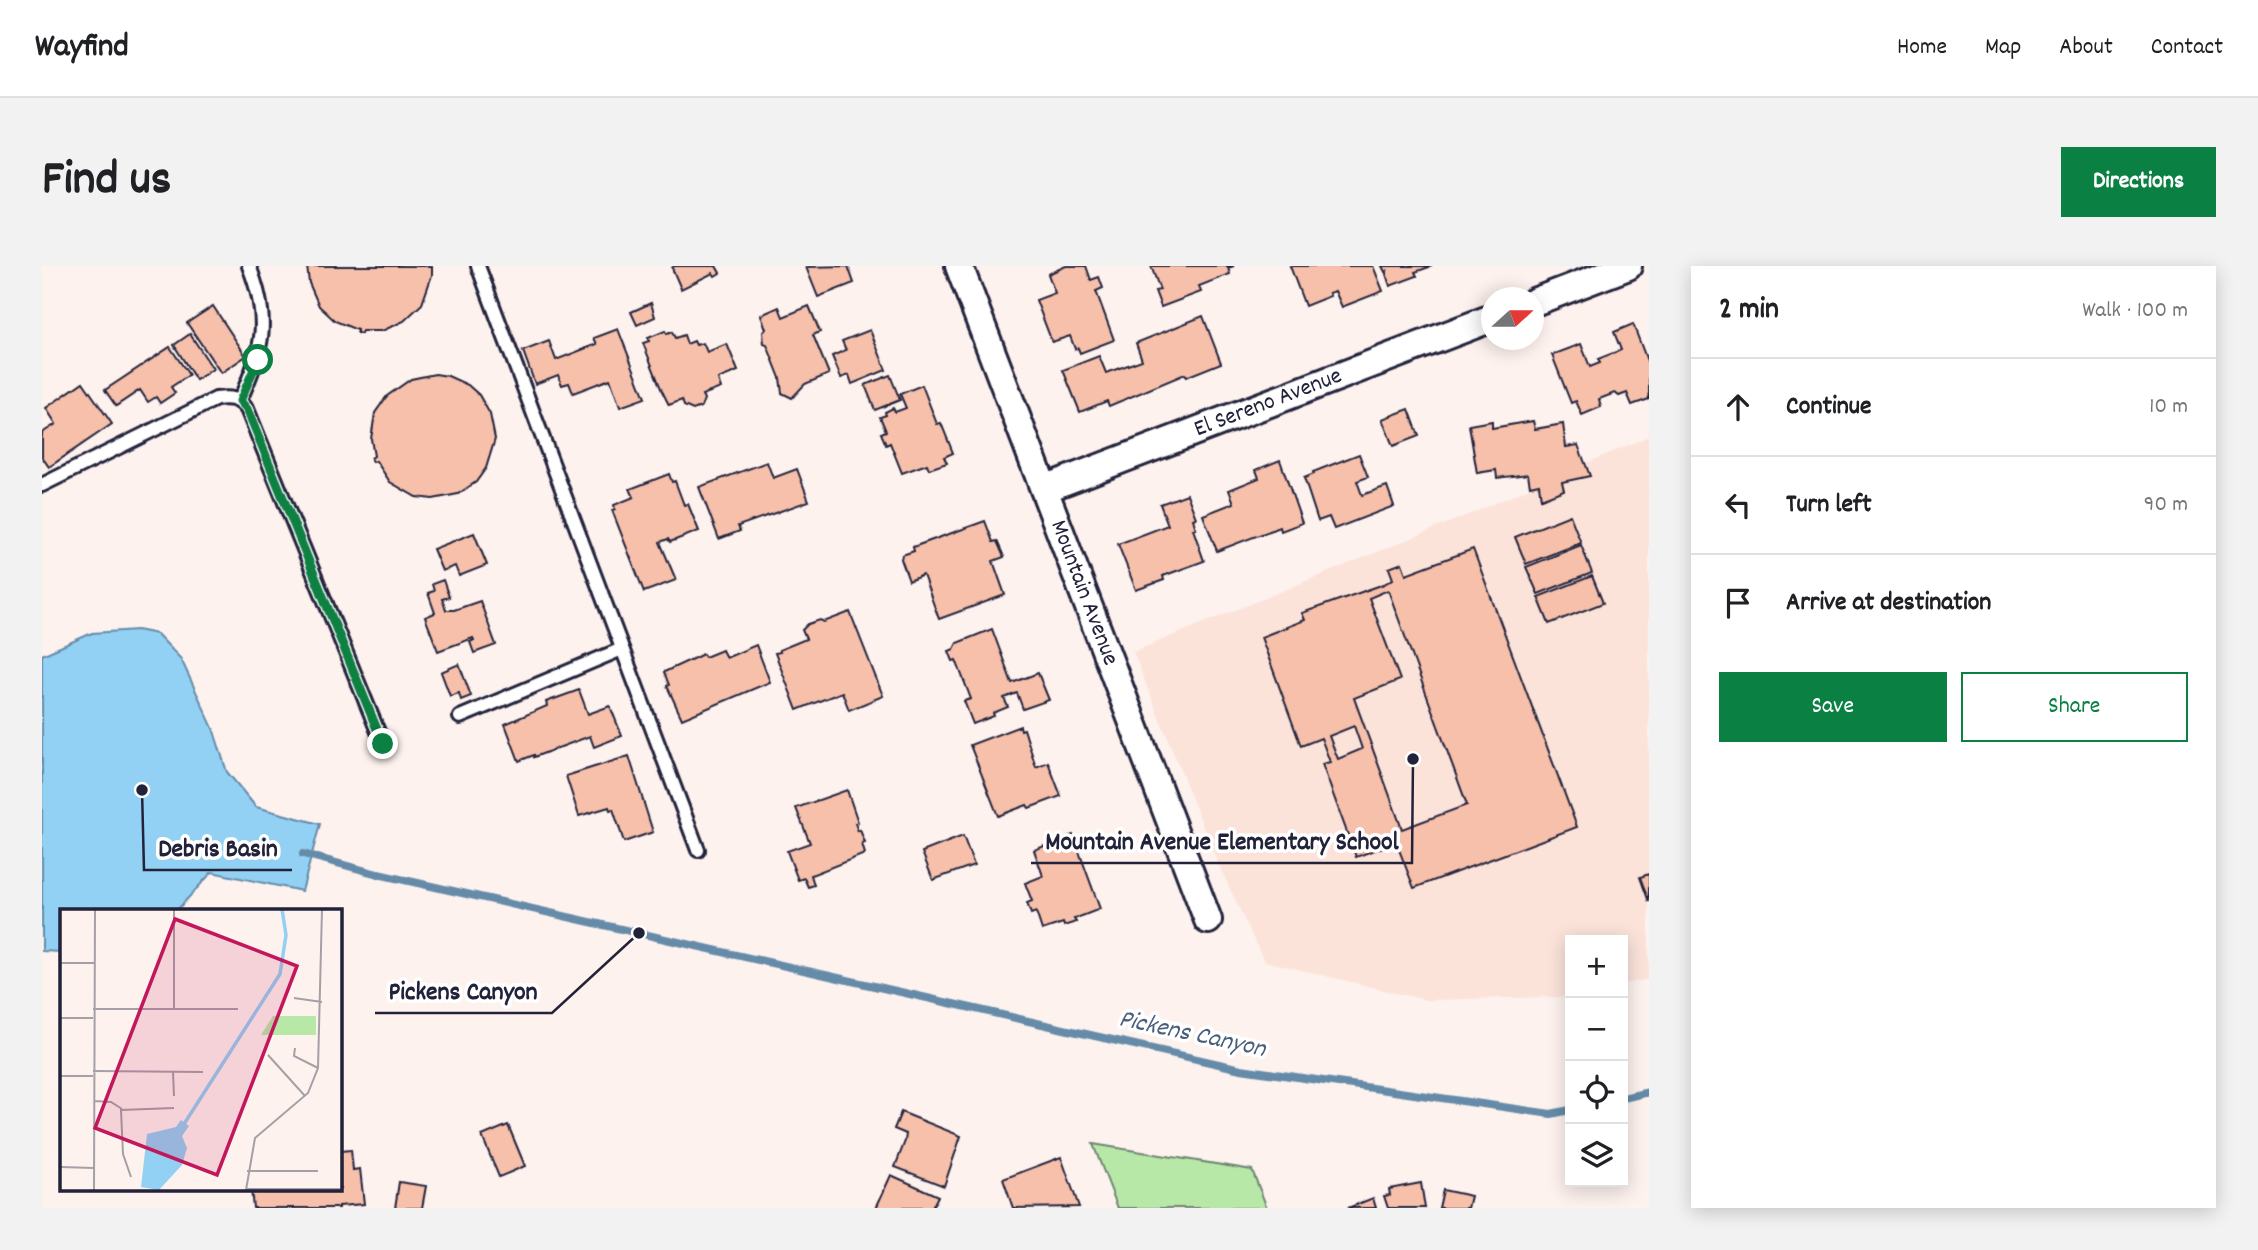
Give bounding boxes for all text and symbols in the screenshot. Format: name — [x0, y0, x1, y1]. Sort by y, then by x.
text: Wayfind — [35, 25, 129, 72]
text: Home — [1897, 31, 1947, 65]
text: Map — [1985, 31, 2021, 65]
text: About — [2059, 31, 2113, 65]
text: Contact — [2151, 31, 2223, 65]
text: Find us — [42, 147, 171, 217]
button: Directions — [2061, 147, 2216, 217]
north arrow — [1481, 287, 1544, 350]
text: 2 min — [1719, 290, 1779, 333]
text: Walk · 100 m — [2082, 295, 2188, 328]
route start — [242, 344, 273, 375]
street label: El Sereno Avenue — [1189, 360, 1347, 447]
icon: ahead — [1719, 388, 1757, 426]
text: Continue — [1786, 389, 1871, 426]
text: 10 m — [2149, 391, 2188, 424]
icon: left — [1719, 486, 1757, 524]
text: Turn left — [1786, 487, 1872, 524]
text: 90 m — [2144, 489, 2188, 522]
street label: Mountain Avenue — [1040, 516, 1127, 671]
icon: arrive — [1719, 584, 1757, 622]
text: Arrive at destination — [1786, 585, 1991, 622]
button: Save — [1719, 672, 1947, 742]
button: Share — [1961, 672, 2188, 742]
route end — [367, 728, 398, 759]
callout: Mountain Avenue Elementary School — [1031, 816, 1412, 863]
callout: Debris Basin — [144, 823, 292, 870]
text: Mountain Avenue Elementary School — [1045, 825, 1400, 862]
text: Debris Basin — [158, 832, 278, 869]
inset map — [60, 909, 341, 1191]
map controls — [1565, 935, 1628, 1187]
button: + — [1565, 935, 1628, 998]
callout: Pickens Canyon — [375, 966, 552, 1013]
text: Pickens Canyon — [388, 975, 538, 1012]
button: − — [1565, 998, 1628, 1061]
water label: Pickens Canyon — [1115, 1001, 1270, 1069]
button: locate — [1565, 1061, 1628, 1124]
button: layers — [1565, 1124, 1628, 1187]

